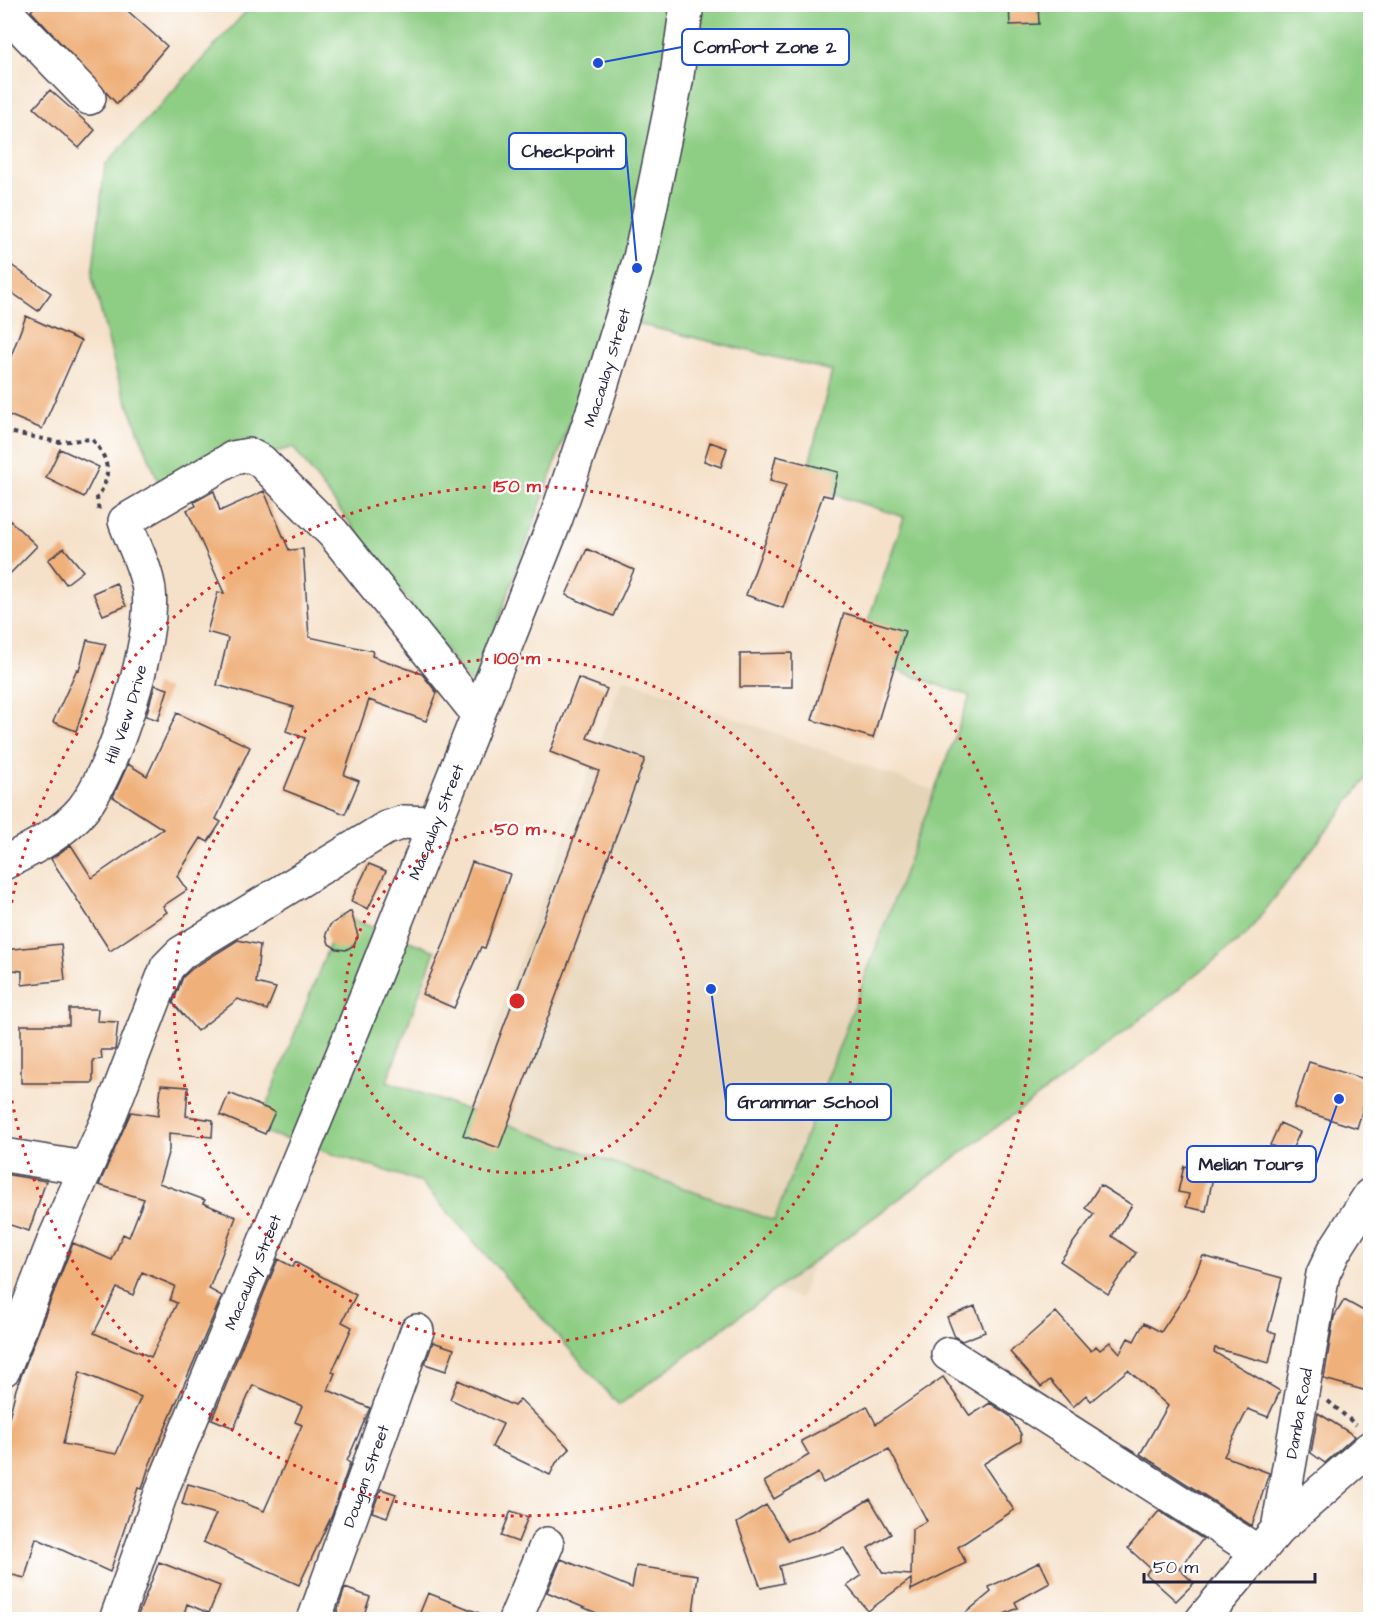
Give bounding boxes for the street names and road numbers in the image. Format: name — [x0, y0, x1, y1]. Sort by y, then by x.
street label: Macaulay Street — [579, 305, 636, 430]
street label: Hill View Drive — [99, 662, 152, 767]
street label: Macaulay Street — [404, 760, 470, 883]
street label: Macaulay Street — [219, 1211, 287, 1333]
street label: Damba Road — [1281, 1367, 1318, 1460]
street label: Dougan Street — [338, 1421, 395, 1531]

